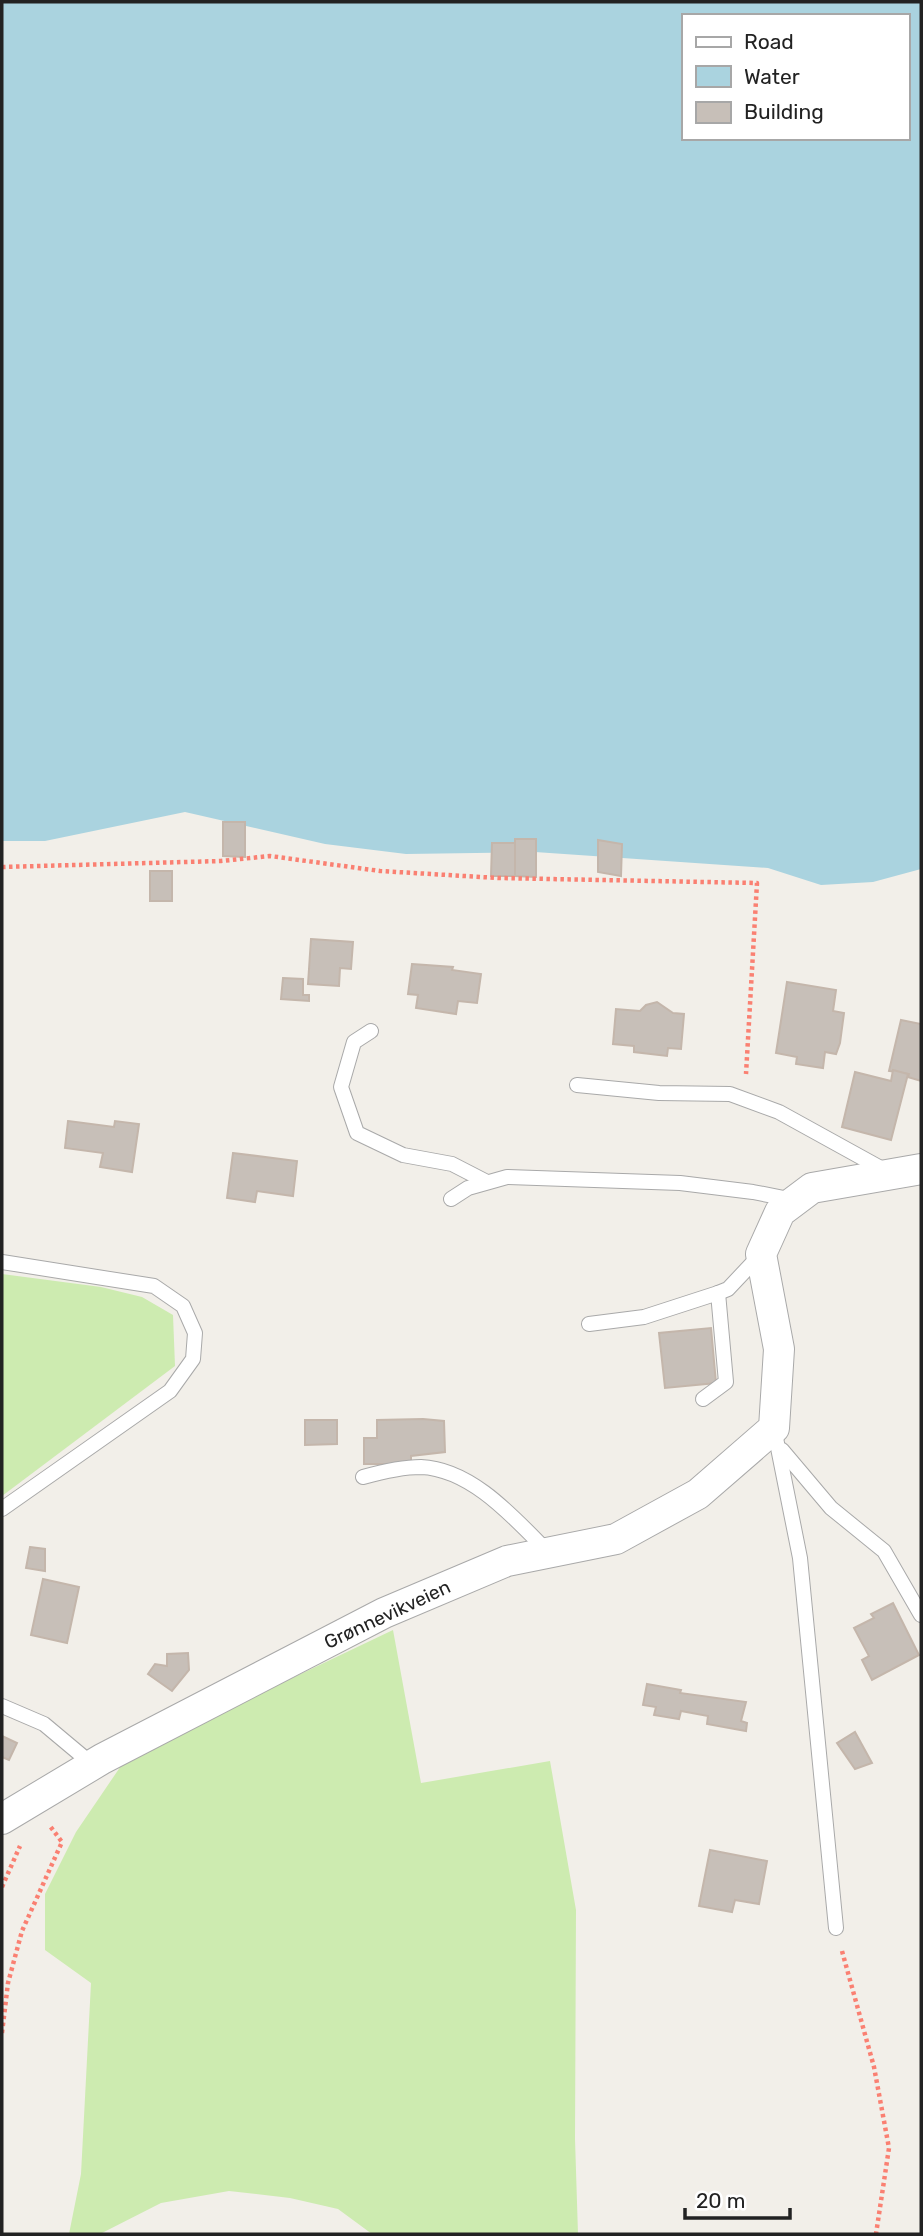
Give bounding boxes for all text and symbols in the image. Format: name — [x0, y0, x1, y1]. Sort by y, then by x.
legend — [682, 14, 909, 140]
text: Road — [744, 29, 794, 54]
text: Water — [744, 64, 800, 89]
text: Building — [744, 99, 824, 124]
street label: Grønnevikveien — [320, 1575, 454, 1654]
scale bar — [685, 2176, 790, 2220]
text: 20 m — [696, 2188, 745, 2213]

